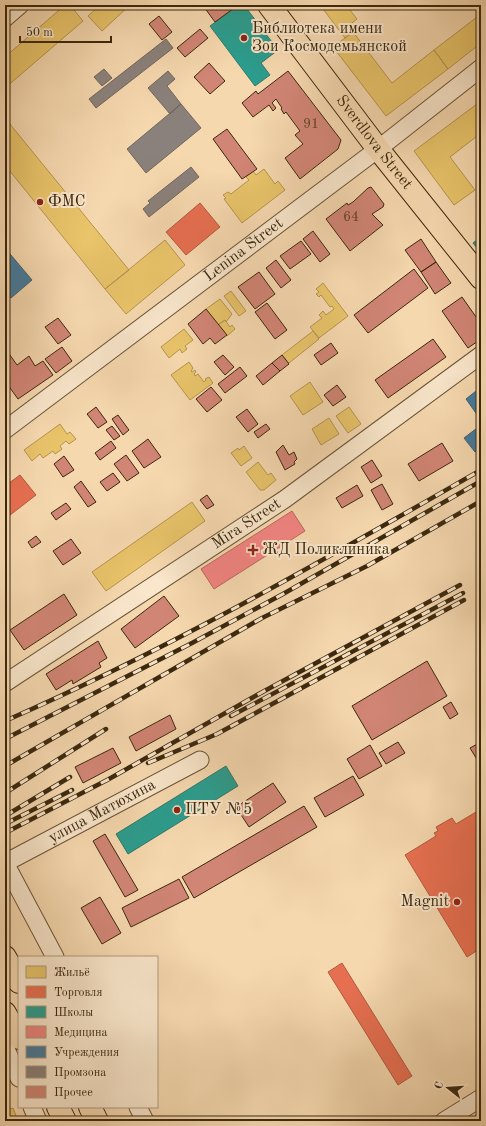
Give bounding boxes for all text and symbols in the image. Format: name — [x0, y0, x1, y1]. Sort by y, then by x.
scale bar — [20, 18, 111, 44]
place label: Библиотека имени Зои Космодемьянской — [252, 21, 407, 55]
text: 50 m — [26, 26, 53, 39]
marker: Библиотека имени Зои Космодемьянской — [239, 33, 249, 43]
street label: Sverdlova Street — [333, 93, 415, 193]
house number: 91 — [303, 117, 319, 131]
place label: ФМС — [48, 194, 86, 210]
marker: ФМС — [35, 197, 45, 207]
house number: 64 — [343, 210, 359, 224]
street label: Lenina Street — [201, 215, 287, 285]
street label: Mira Street — [209, 496, 284, 553]
place label: ЖД Поликлиника — [262, 542, 390, 558]
marker: ЖД Поликлиника — [247, 544, 259, 556]
street label: улица Матюхина — [46, 777, 158, 846]
place label: ПТУ №5 — [185, 802, 252, 818]
marker: ПТУ №5 — [172, 805, 182, 815]
place label: Magnit — [400, 894, 449, 910]
marker: Magnit — [452, 897, 462, 907]
legend — [18, 956, 158, 1108]
text: Жильё — [54, 967, 90, 979]
text: Торговля — [54, 987, 103, 999]
text: Школы — [54, 1007, 93, 1019]
text: Медицина — [54, 1027, 108, 1039]
text: Учреждения — [54, 1047, 119, 1059]
text: Промзона — [54, 1067, 106, 1079]
north arrow — [428, 1068, 468, 1108]
text: С — [434, 1080, 446, 1091]
text: Прочее — [54, 1087, 93, 1099]

